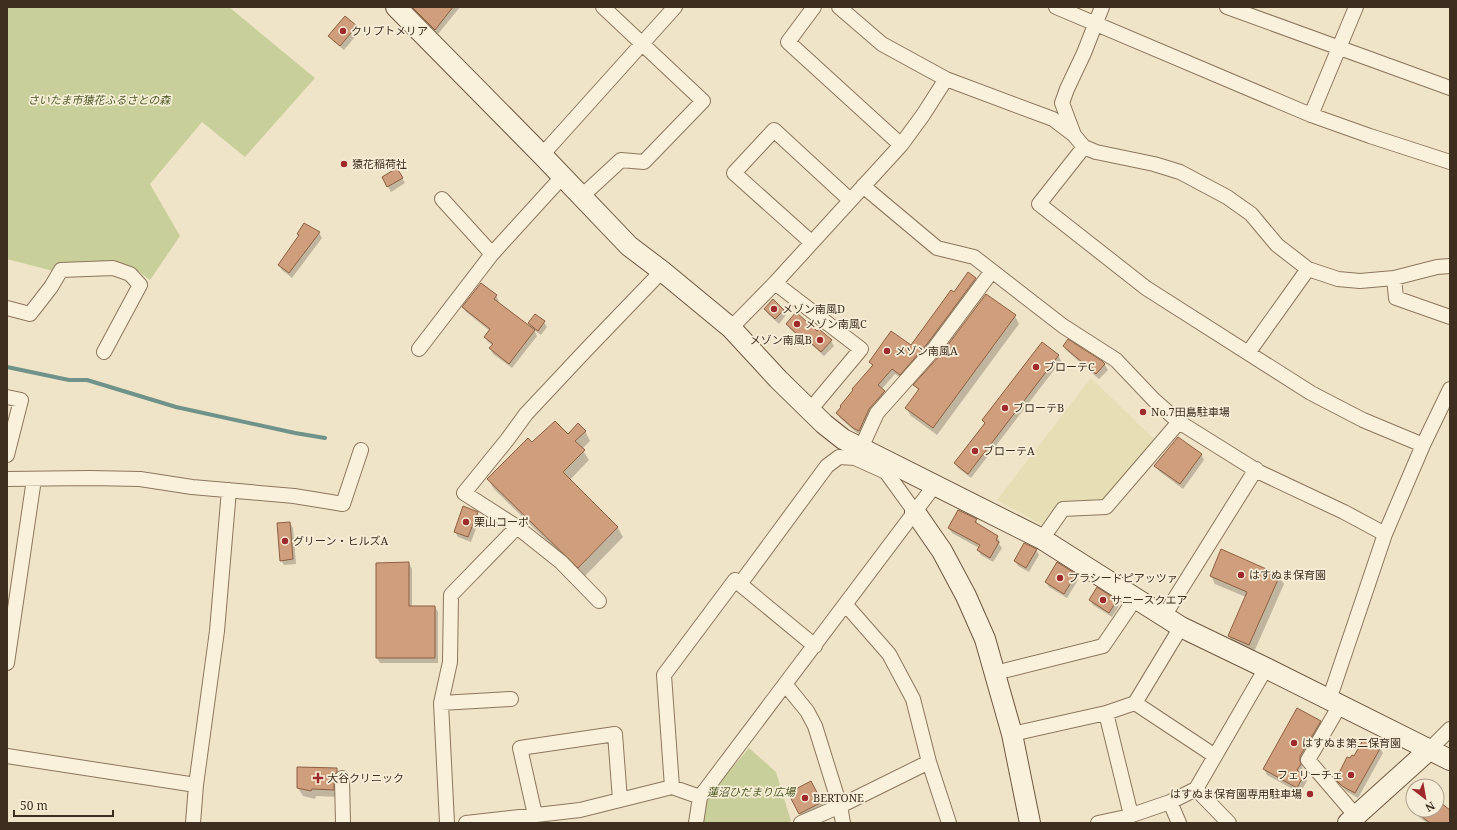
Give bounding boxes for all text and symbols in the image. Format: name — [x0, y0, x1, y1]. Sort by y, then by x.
place label: クリプトメリア — [351, 23, 428, 38]
marker: クリプトメリア — [338, 26, 348, 36]
park label: さいたま市猿花ふるさとの森 — [28, 92, 171, 107]
place label: 猿花稲荷社 — [352, 156, 407, 171]
marker: 猿花稲荷社 — [339, 159, 349, 169]
place label: メゾン南風D — [782, 301, 845, 316]
marker: メゾン南風D — [769, 304, 779, 314]
place label: メゾン南風C — [805, 316, 867, 331]
marker: メゾン南風C — [792, 319, 802, 329]
place label: メゾン南風B — [750, 332, 812, 347]
marker: メゾン南風B — [815, 335, 825, 345]
place label: メゾン南風A — [895, 343, 958, 358]
marker: メゾン南風A — [882, 346, 892, 356]
place label: ブローテC — [1044, 359, 1095, 374]
marker: ブローテC — [1031, 362, 1041, 372]
place label: ブローテB — [1013, 400, 1064, 415]
marker: ブローテB — [1000, 403, 1010, 413]
place label: No.7田島駐車場 — [1151, 404, 1230, 419]
marker: No.7田島駐車場 — [1138, 407, 1148, 417]
place label: ブローテA — [983, 443, 1035, 458]
marker: ブローテA — [970, 446, 980, 456]
place label: 栗山コーポ — [474, 514, 529, 529]
marker: 栗山コーポ — [461, 517, 471, 527]
place label: グリーン・ヒルズA — [293, 533, 388, 548]
marker: グリーン・ヒルズA — [280, 536, 290, 546]
place label: はすぬま保育園 — [1249, 567, 1326, 582]
place label: プラシードピアッツァ — [1068, 570, 1178, 585]
marker: はすぬま保育園 — [1236, 570, 1246, 580]
marker: プラシードピアッツァ — [1055, 573, 1065, 583]
place label: サニースクエア — [1111, 592, 1187, 607]
marker: サニースクエア — [1098, 595, 1108, 605]
place label: はすぬま第二保育園 — [1302, 735, 1401, 750]
marker: はすぬま第二保育園 — [1289, 738, 1299, 748]
place label: フェリーチェ — [1277, 767, 1343, 782]
place label: 大谷クリニック — [327, 770, 404, 785]
marker: フェリーチェ — [1346, 770, 1356, 780]
marker: 大谷クリニック — [312, 772, 324, 784]
north arrow — [1405, 778, 1445, 818]
park label: 蓮沼ひだまり広場 — [707, 784, 797, 799]
place label: はすぬま保育園専用駐車場 — [1170, 786, 1302, 801]
marker: はすぬま保育園専用駐車場 — [1305, 789, 1315, 799]
place label: BERTONE — [813, 790, 864, 805]
scale bar — [14, 792, 113, 818]
marker: BERTONE — [800, 793, 810, 803]
text: 50 m — [20, 797, 48, 814]
text: N — [1423, 798, 1438, 816]

